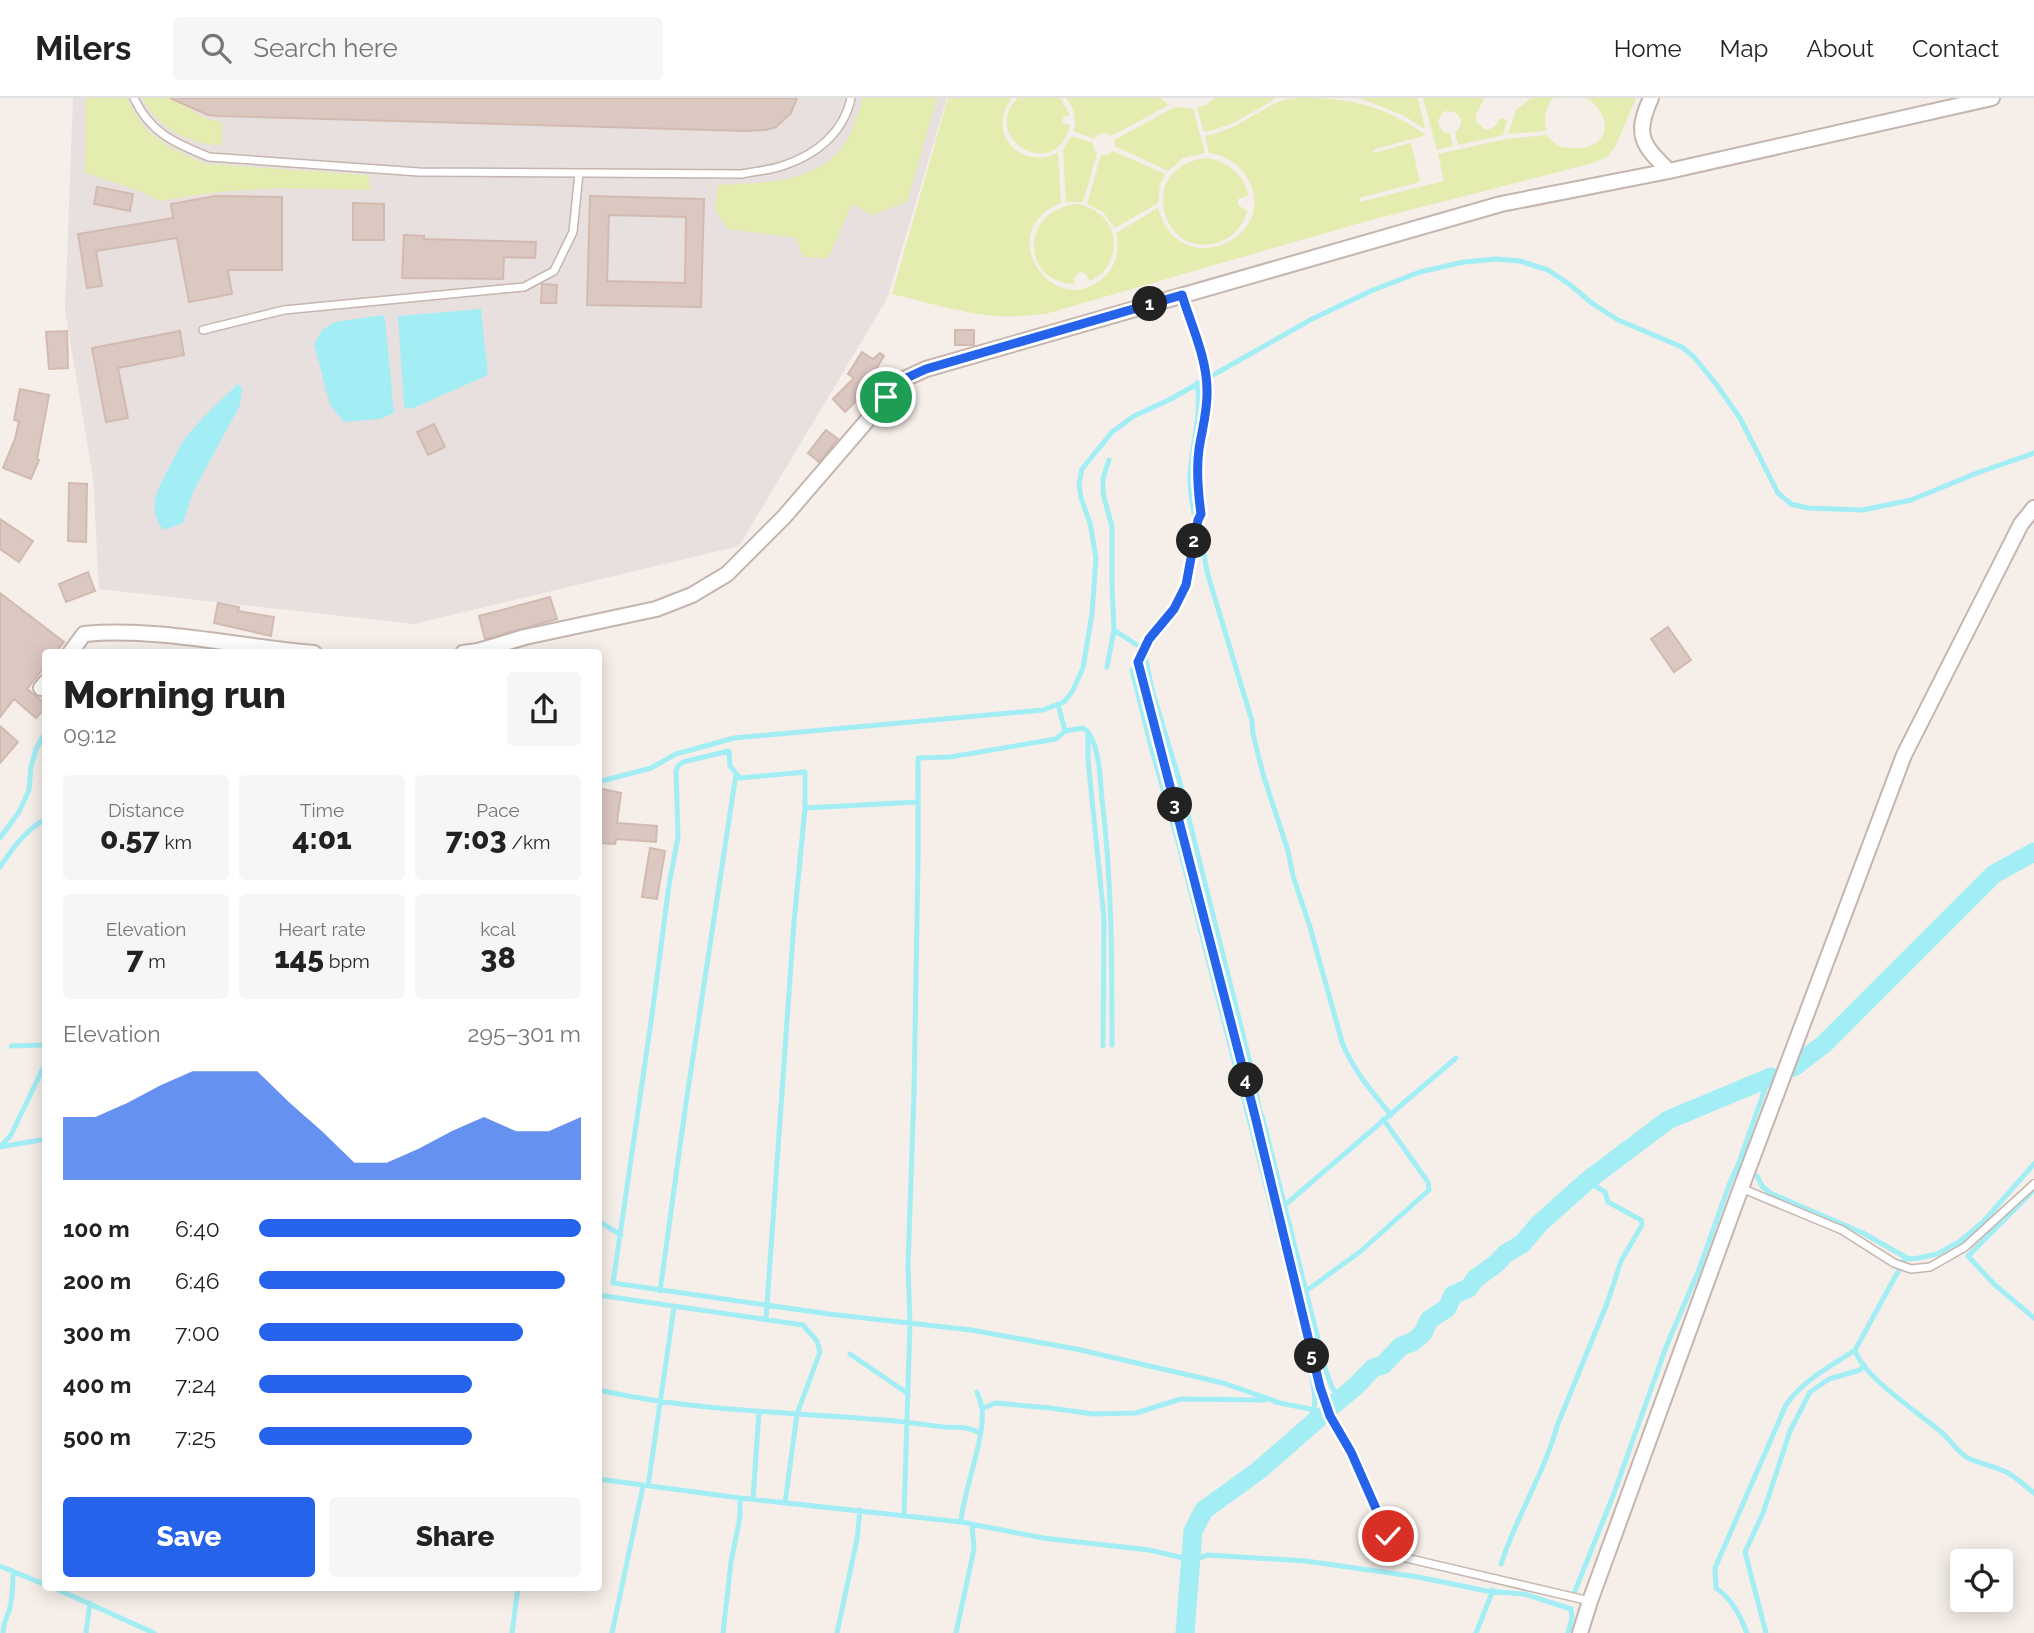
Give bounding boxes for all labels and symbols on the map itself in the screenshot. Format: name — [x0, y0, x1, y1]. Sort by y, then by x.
pin: 1 — [1132, 286, 1168, 322]
pin — [856, 367, 916, 427]
pin: 2 — [1176, 524, 1212, 558]
pin: 3 — [1158, 788, 1192, 822]
pin: 4 — [1228, 1062, 1264, 1098]
pin: 5 — [1294, 1338, 1330, 1374]
pin — [1358, 1506, 1418, 1566]

